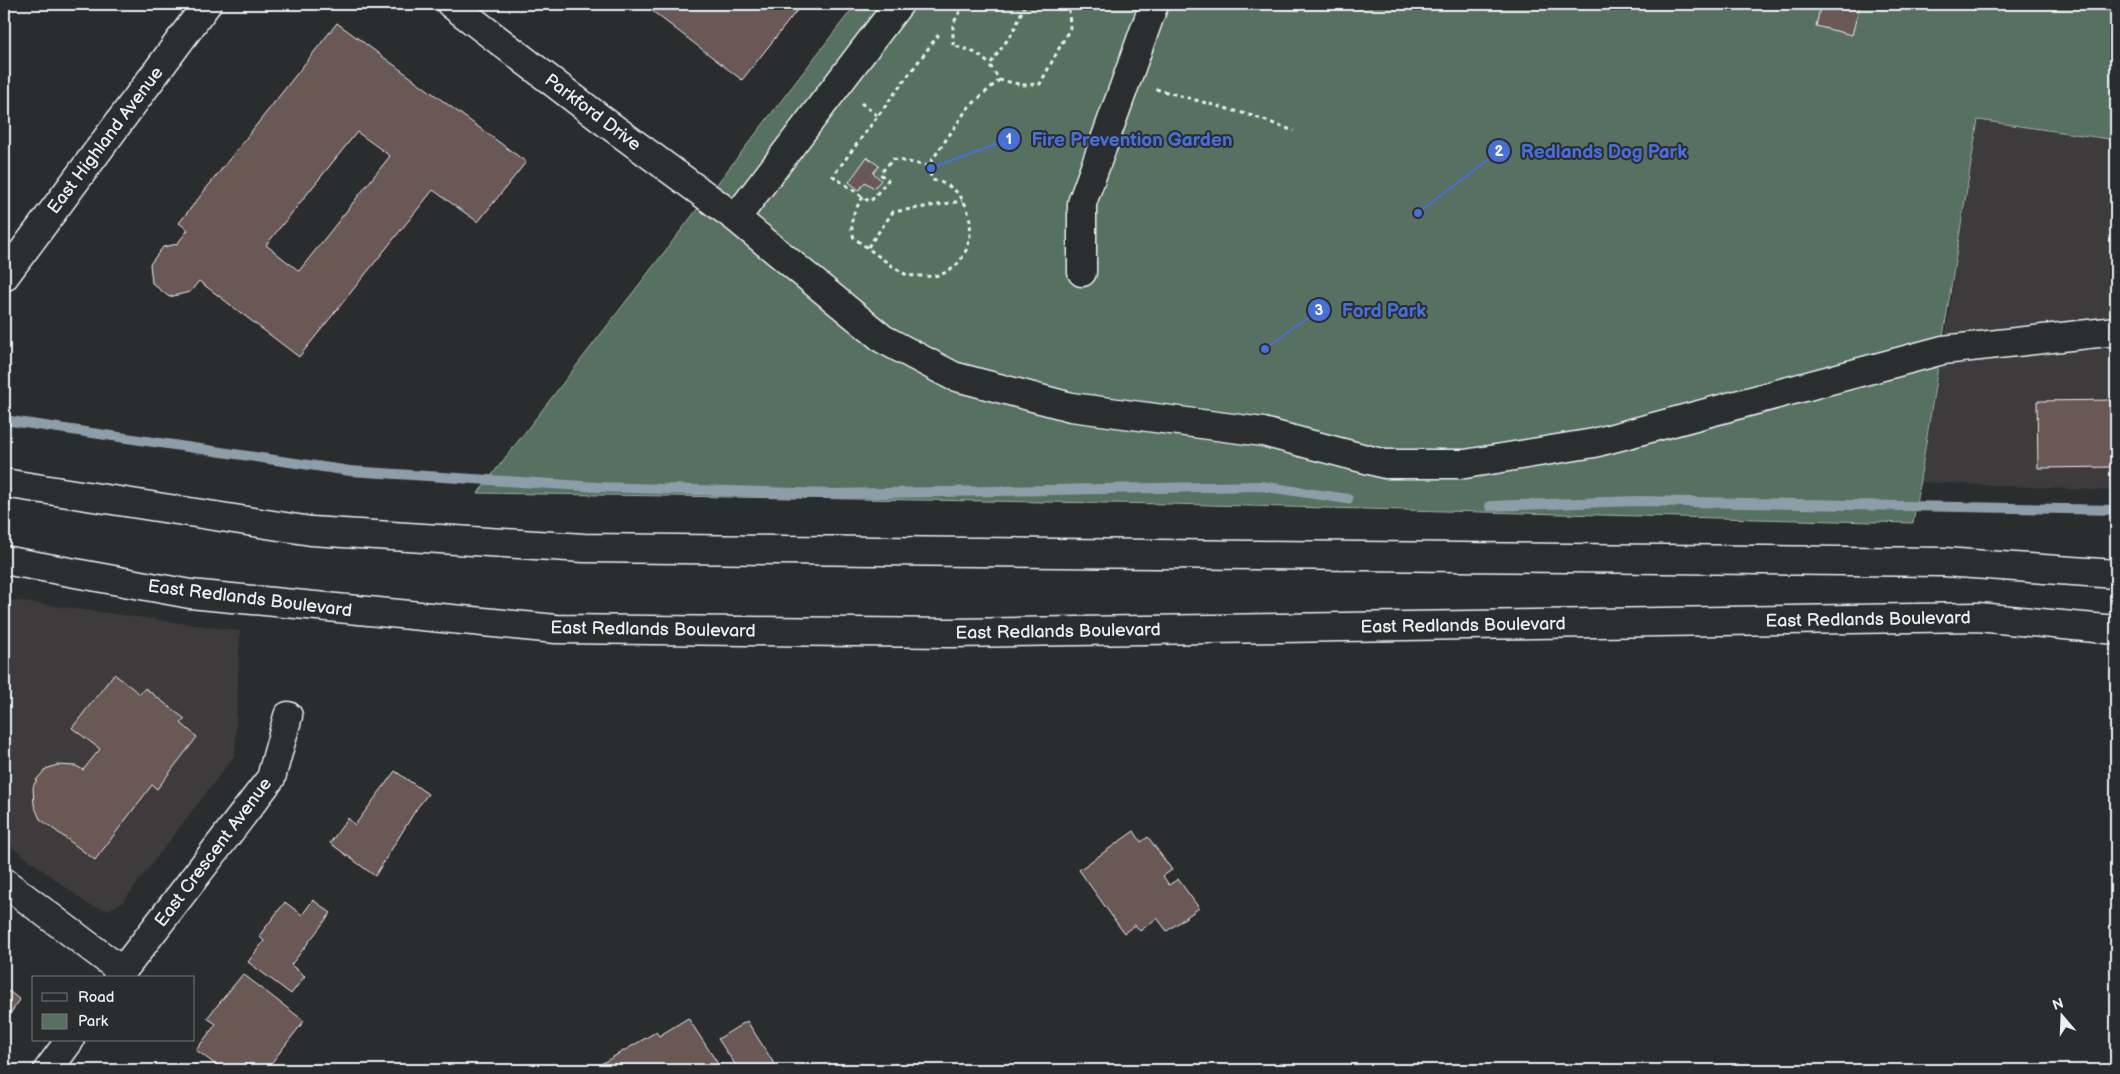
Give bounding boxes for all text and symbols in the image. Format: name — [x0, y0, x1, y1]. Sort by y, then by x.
street label: East Highland Avenue — [43, 62, 168, 218]
street label: Parkford Drive — [541, 69, 645, 156]
callout: Fire Prevention Garden — [996, 122, 1242, 156]
text: Fire Prevention Garden — [1031, 129, 1233, 152]
text: 1 — [1006, 130, 1012, 149]
callout: Redlands Dog Park — [1486, 134, 1698, 168]
text: Redlands Dog Park — [1521, 141, 1687, 164]
text: 2 — [1495, 142, 1504, 161]
callout: Ford Park — [1307, 293, 1437, 327]
text: Ford Park — [1342, 300, 1426, 323]
text: 3 — [1315, 301, 1324, 320]
street label: East Redlands Boulevard — [147, 576, 353, 621]
street label: East Redlands Boulevard — [1765, 607, 1971, 632]
street label: East Redlands Boulevard — [1360, 613, 1566, 638]
street label: East Redlands Boulevard — [550, 617, 756, 642]
street label: East Redlands Boulevard — [955, 619, 1161, 644]
street label: East Crescent Avenue — [151, 773, 276, 931]
legend — [32, 976, 195, 1042]
text: Road — [78, 988, 114, 1007]
north arrow — [2038, 992, 2088, 1042]
text: N — [2050, 994, 2066, 1014]
text: Park — [78, 1012, 109, 1031]

